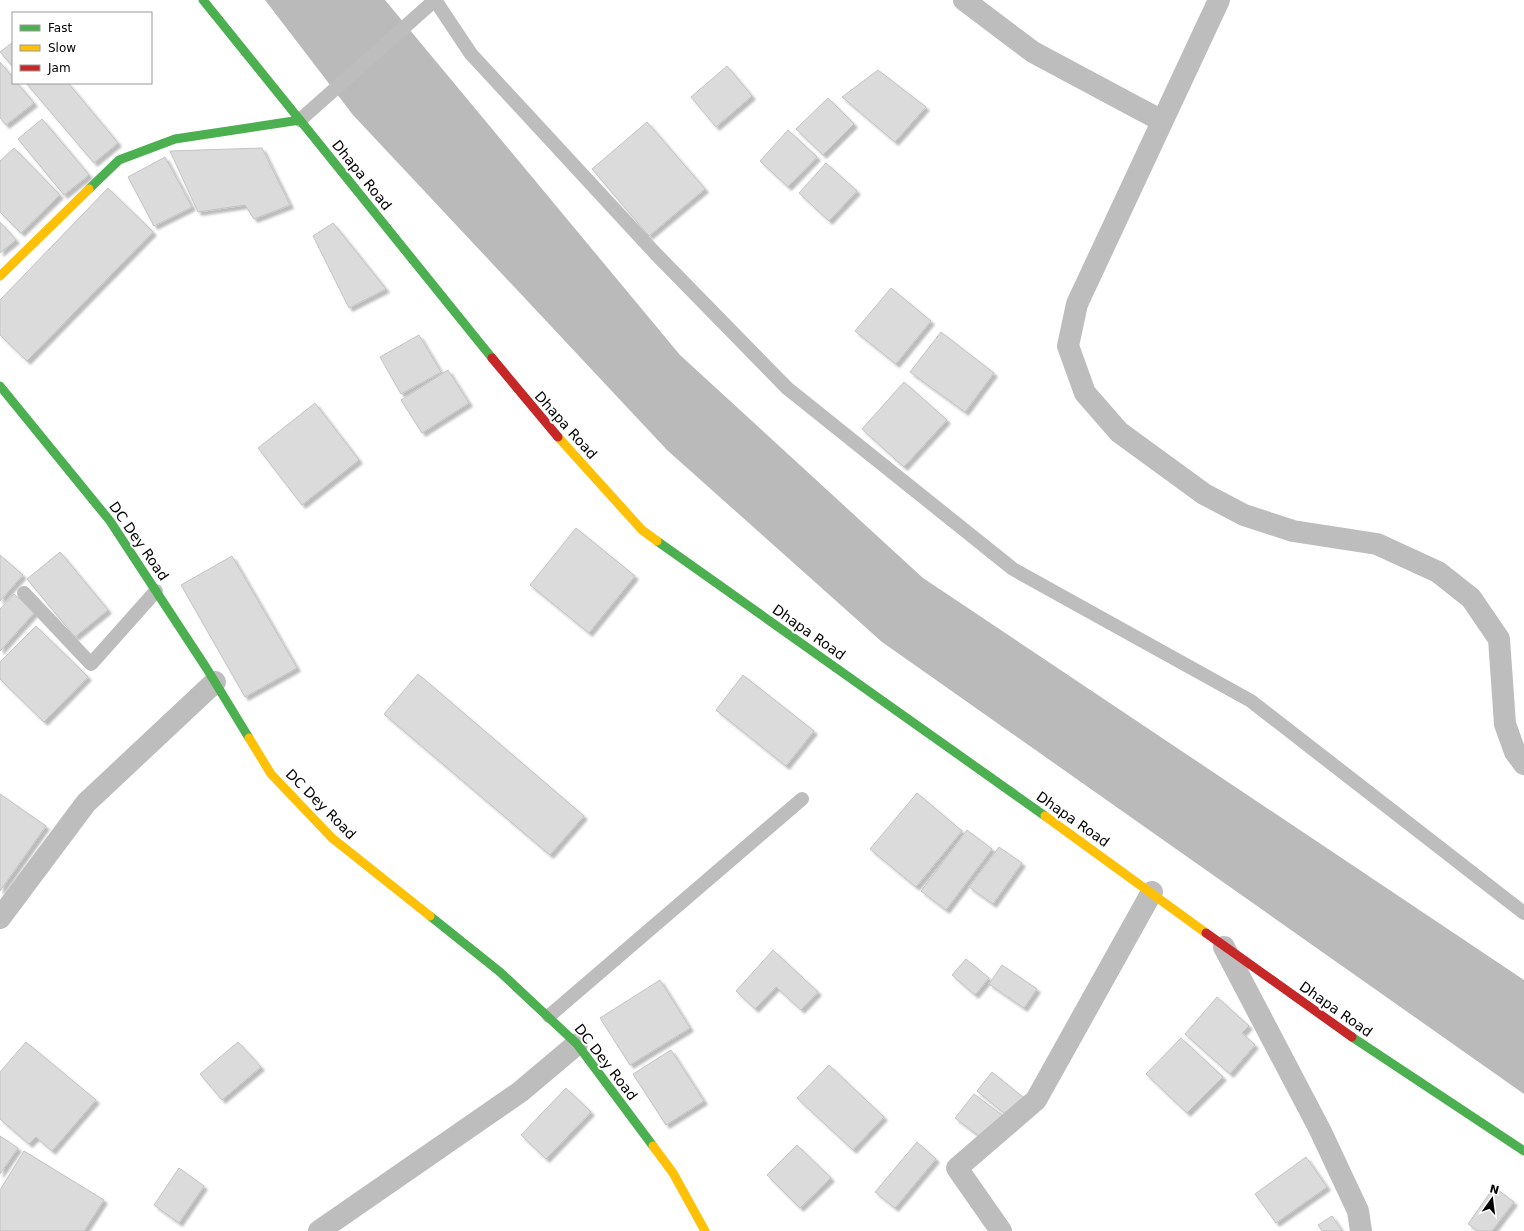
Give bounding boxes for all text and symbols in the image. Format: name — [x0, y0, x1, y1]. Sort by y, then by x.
legend — [12, 12, 152, 84]
text: Fast — [48, 21, 72, 35]
text: Slow — [48, 41, 76, 55]
text: Jam — [47, 61, 71, 75]
street label: Dhapa Road — [329, 137, 395, 213]
street label: Dhapa Road — [532, 388, 600, 462]
street label: DC Dey Road — [106, 499, 172, 583]
street label: Dhapa Road — [769, 601, 849, 663]
street label: DC Dey Road — [283, 766, 359, 842]
street label: Dhapa Road — [1033, 788, 1113, 850]
street label: Dhapa Road — [1296, 978, 1376, 1040]
street label: DC Dey Road — [571, 1021, 641, 1103]
north arrow — [1472, 1179, 1512, 1219]
text: N — [1488, 1182, 1500, 1197]

